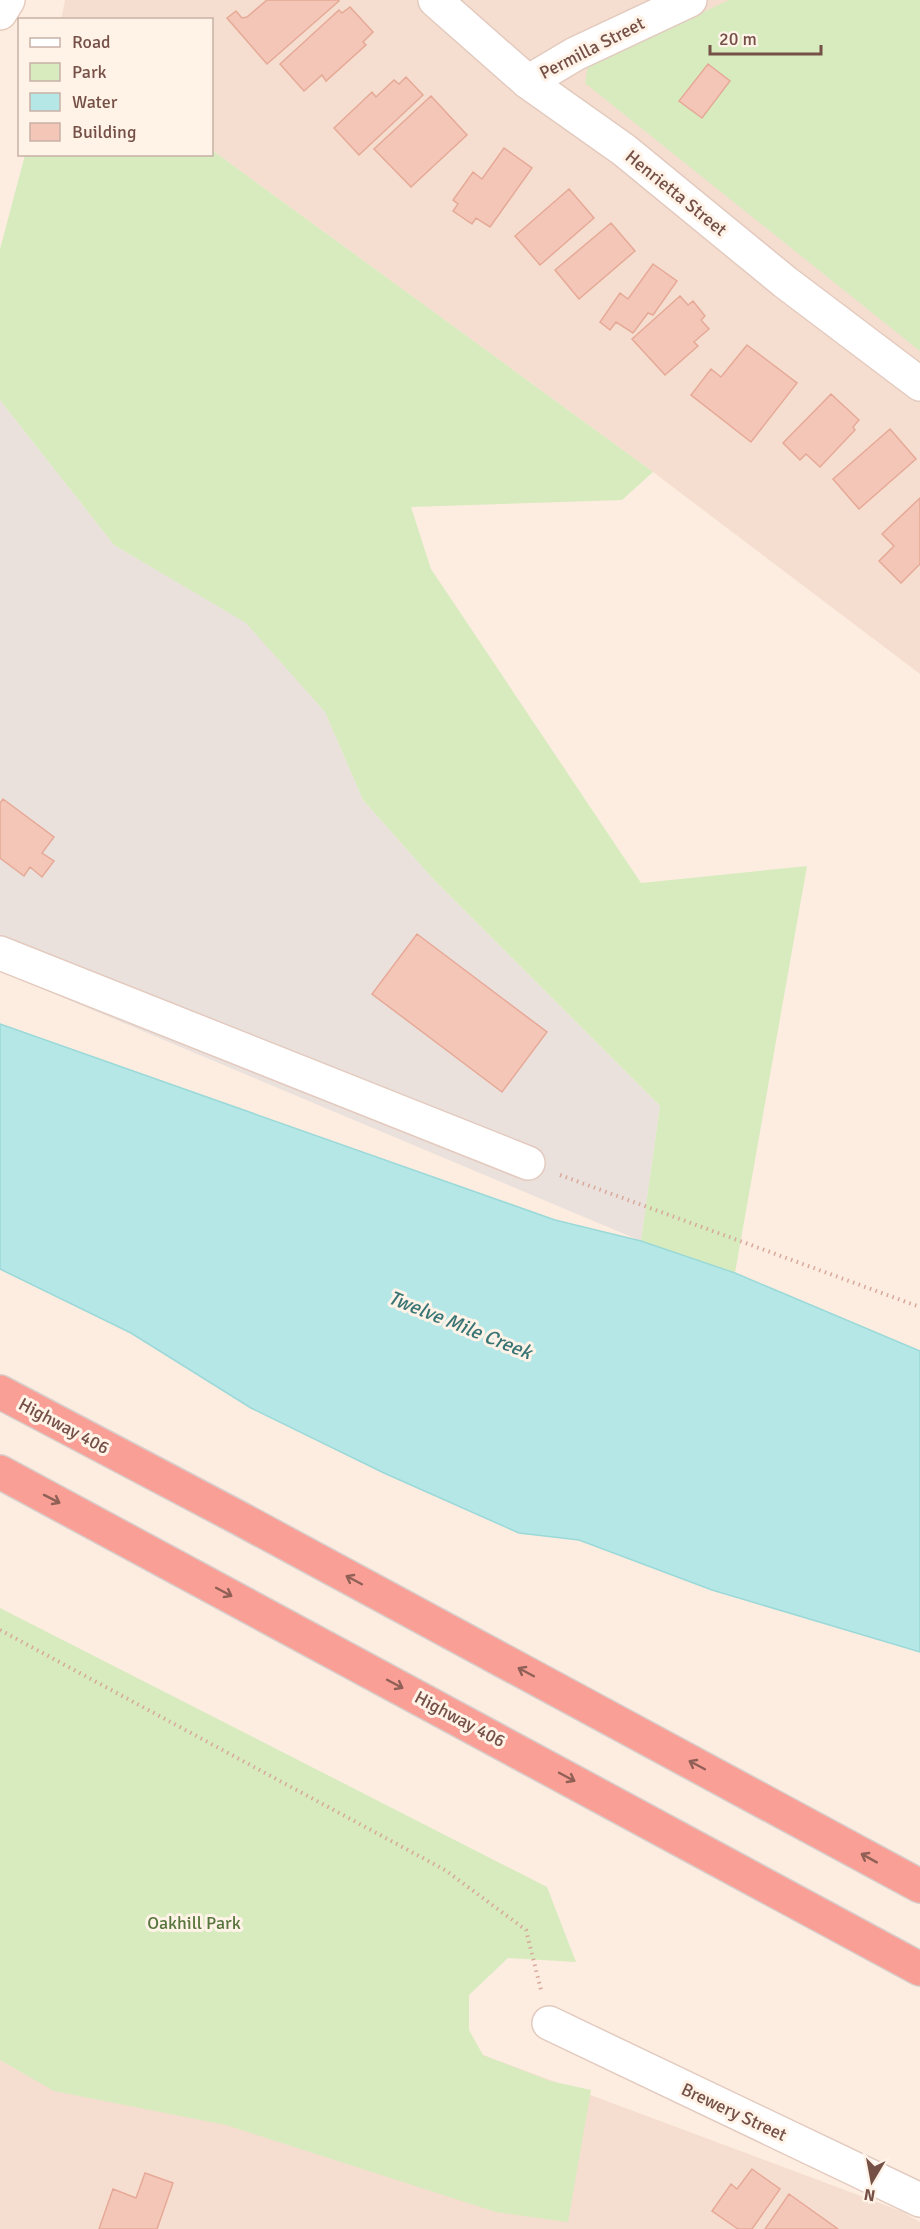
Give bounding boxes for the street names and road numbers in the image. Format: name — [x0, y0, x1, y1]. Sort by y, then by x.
street label: Permilla Street — [536, 12, 648, 84]
street label: Henrietta Street — [621, 145, 731, 241]
street label: Highway 406 — [15, 1393, 113, 1459]
street label: Highway 406 — [411, 1686, 509, 1752]
street label: Brewery Street — [678, 2078, 790, 2146]

